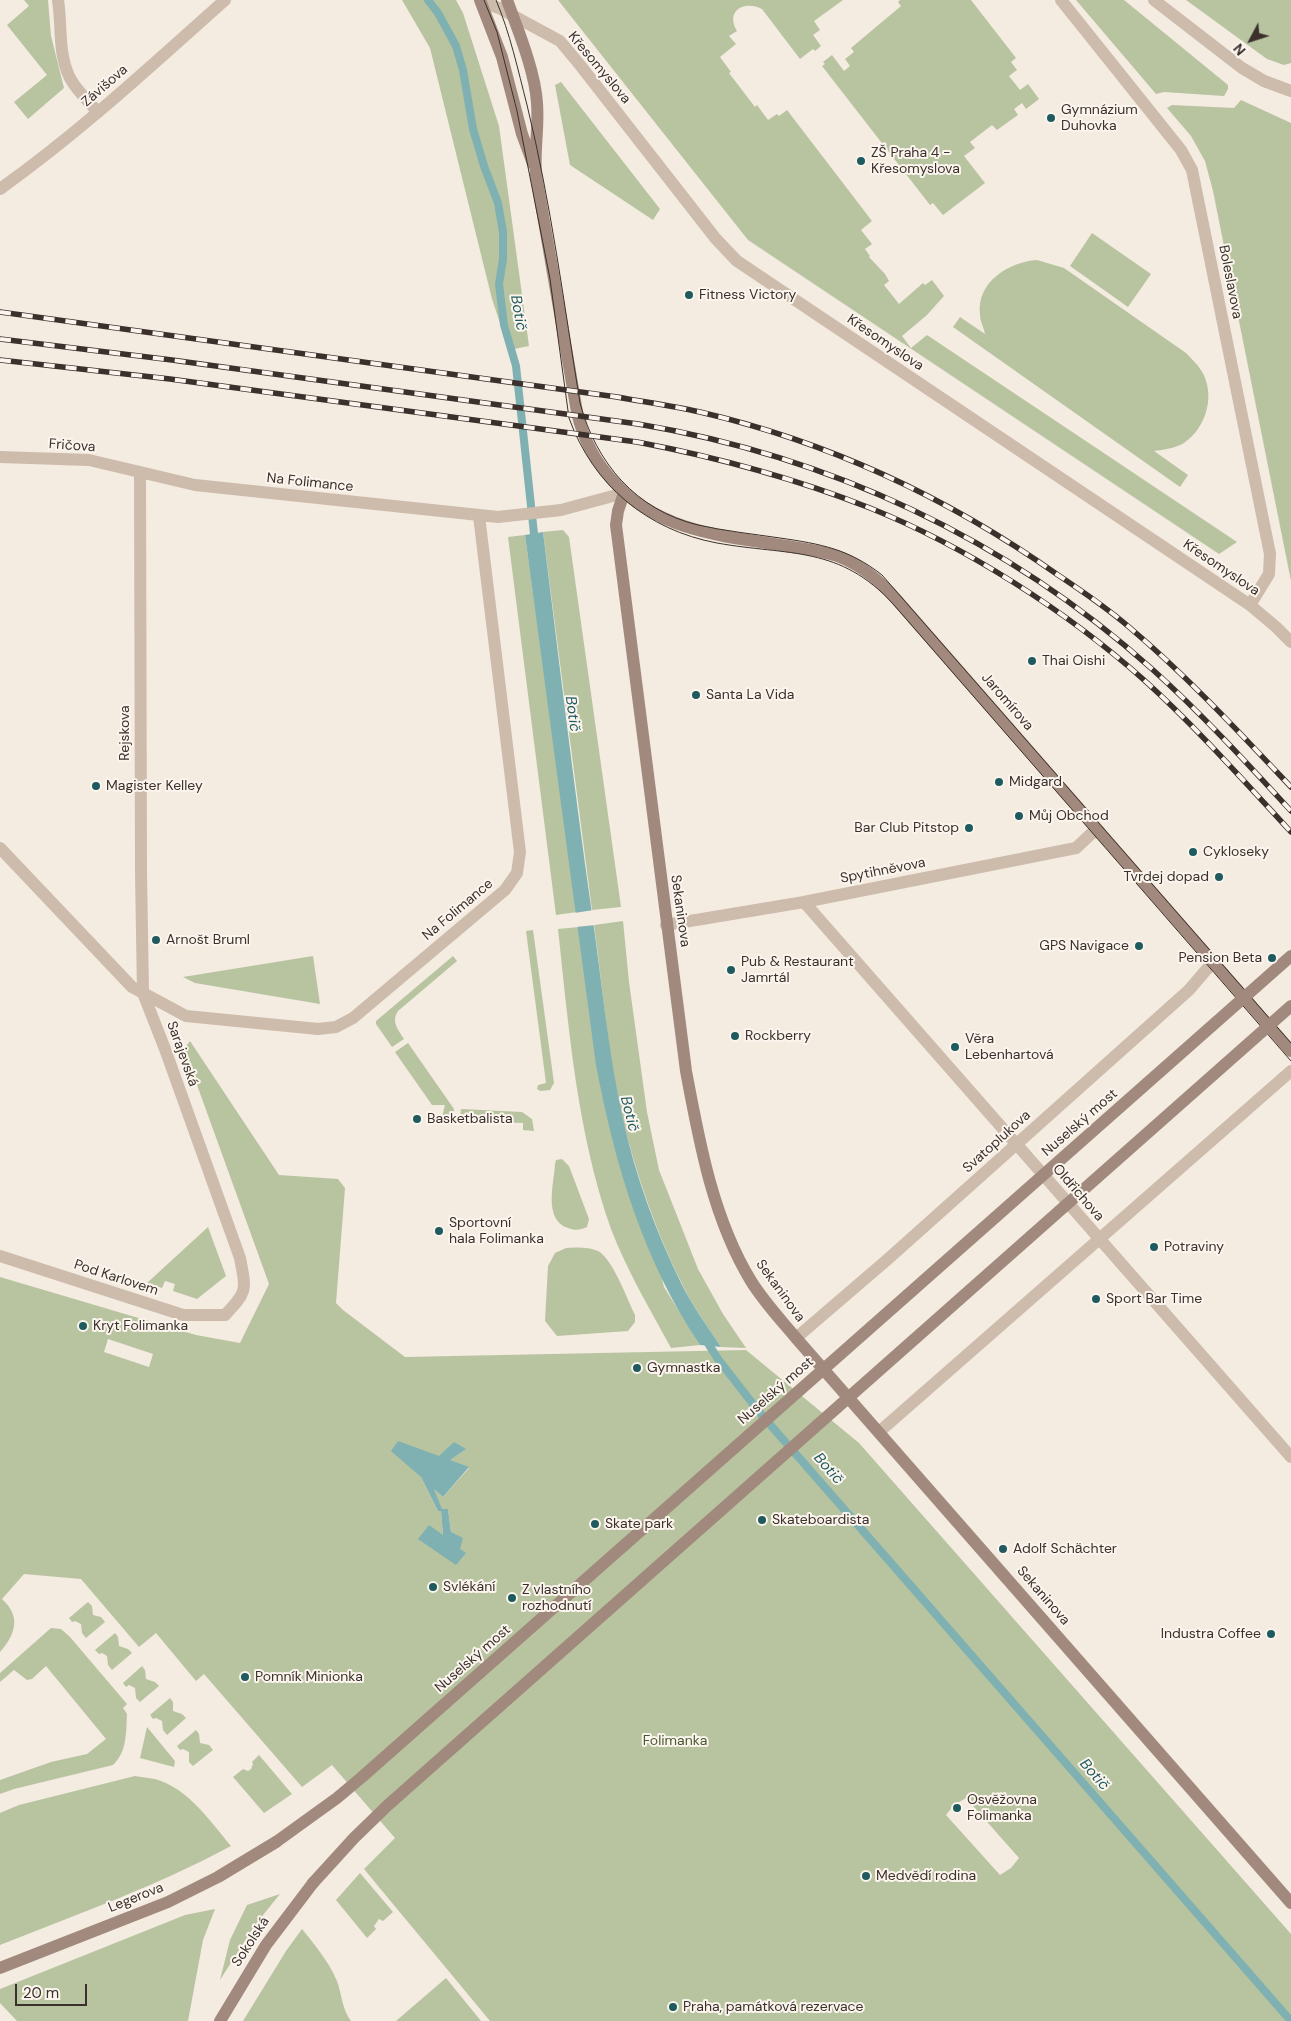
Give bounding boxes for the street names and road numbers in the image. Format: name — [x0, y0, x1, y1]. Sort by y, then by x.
street label: Křesomyslova — [564, 29, 634, 107]
street label: Závišova — [79, 62, 131, 110]
street label: Boleslavova — [1215, 244, 1245, 320]
street label: Křesomyslova — [844, 311, 926, 375]
street label: Fričova — [48, 436, 96, 456]
street label: Na Folimance — [266, 470, 354, 496]
street label: Křesomyslova — [1180, 536, 1262, 600]
street label: Jaromírova — [977, 670, 1037, 734]
street label: Rejskova — [117, 705, 133, 761]
street label: Spytihněvova — [839, 855, 927, 887]
street label: Sekaninova — [667, 874, 693, 948]
street label: Na Folimance — [419, 876, 497, 944]
street label: Sarajevská — [162, 1019, 202, 1089]
street label: Nuselský most — [1039, 1086, 1121, 1160]
street label: Svatoplukova — [960, 1107, 1034, 1177]
street label: Oldřichova — [1049, 1161, 1107, 1225]
street label: Pod Karlovem — [72, 1256, 160, 1300]
street label: Sekaninova — [752, 1257, 808, 1325]
street label: Nuselský most — [735, 1354, 817, 1428]
street label: Sekaninova — [1013, 1563, 1073, 1629]
street label: Nuselský most — [432, 1622, 514, 1696]
street label: Legerova — [106, 1879, 166, 1917]
street label: Sokolská — [229, 1914, 273, 1970]

